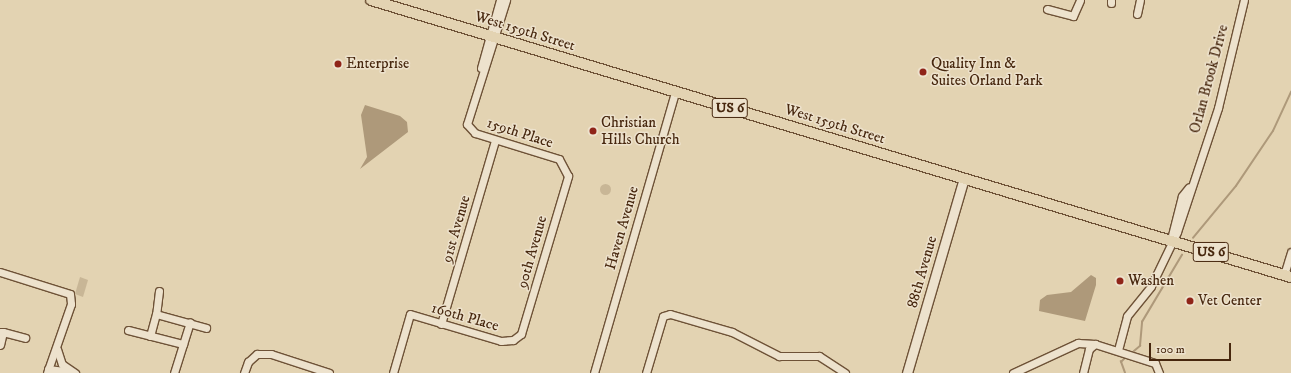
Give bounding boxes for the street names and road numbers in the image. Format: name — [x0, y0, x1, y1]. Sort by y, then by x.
street label: West 159th Street — [473, 7, 577, 55]
street label: Orlan Brook Drive — [1186, 23, 1232, 135]
road number: US 6 — [711, 96, 749, 120]
street label: West 159th Street — [783, 100, 887, 148]
street label: 159th Place — [485, 114, 555, 152]
street label: Haven Avenue — [601, 184, 643, 272]
street label: 91st Avenue — [438, 193, 474, 265]
street label: 90th Avenue — [513, 214, 551, 290]
street label: 88th Avenue — [903, 234, 941, 310]
road number: US 6 — [1192, 240, 1230, 264]
street label: 160th Place — [429, 299, 501, 335]

